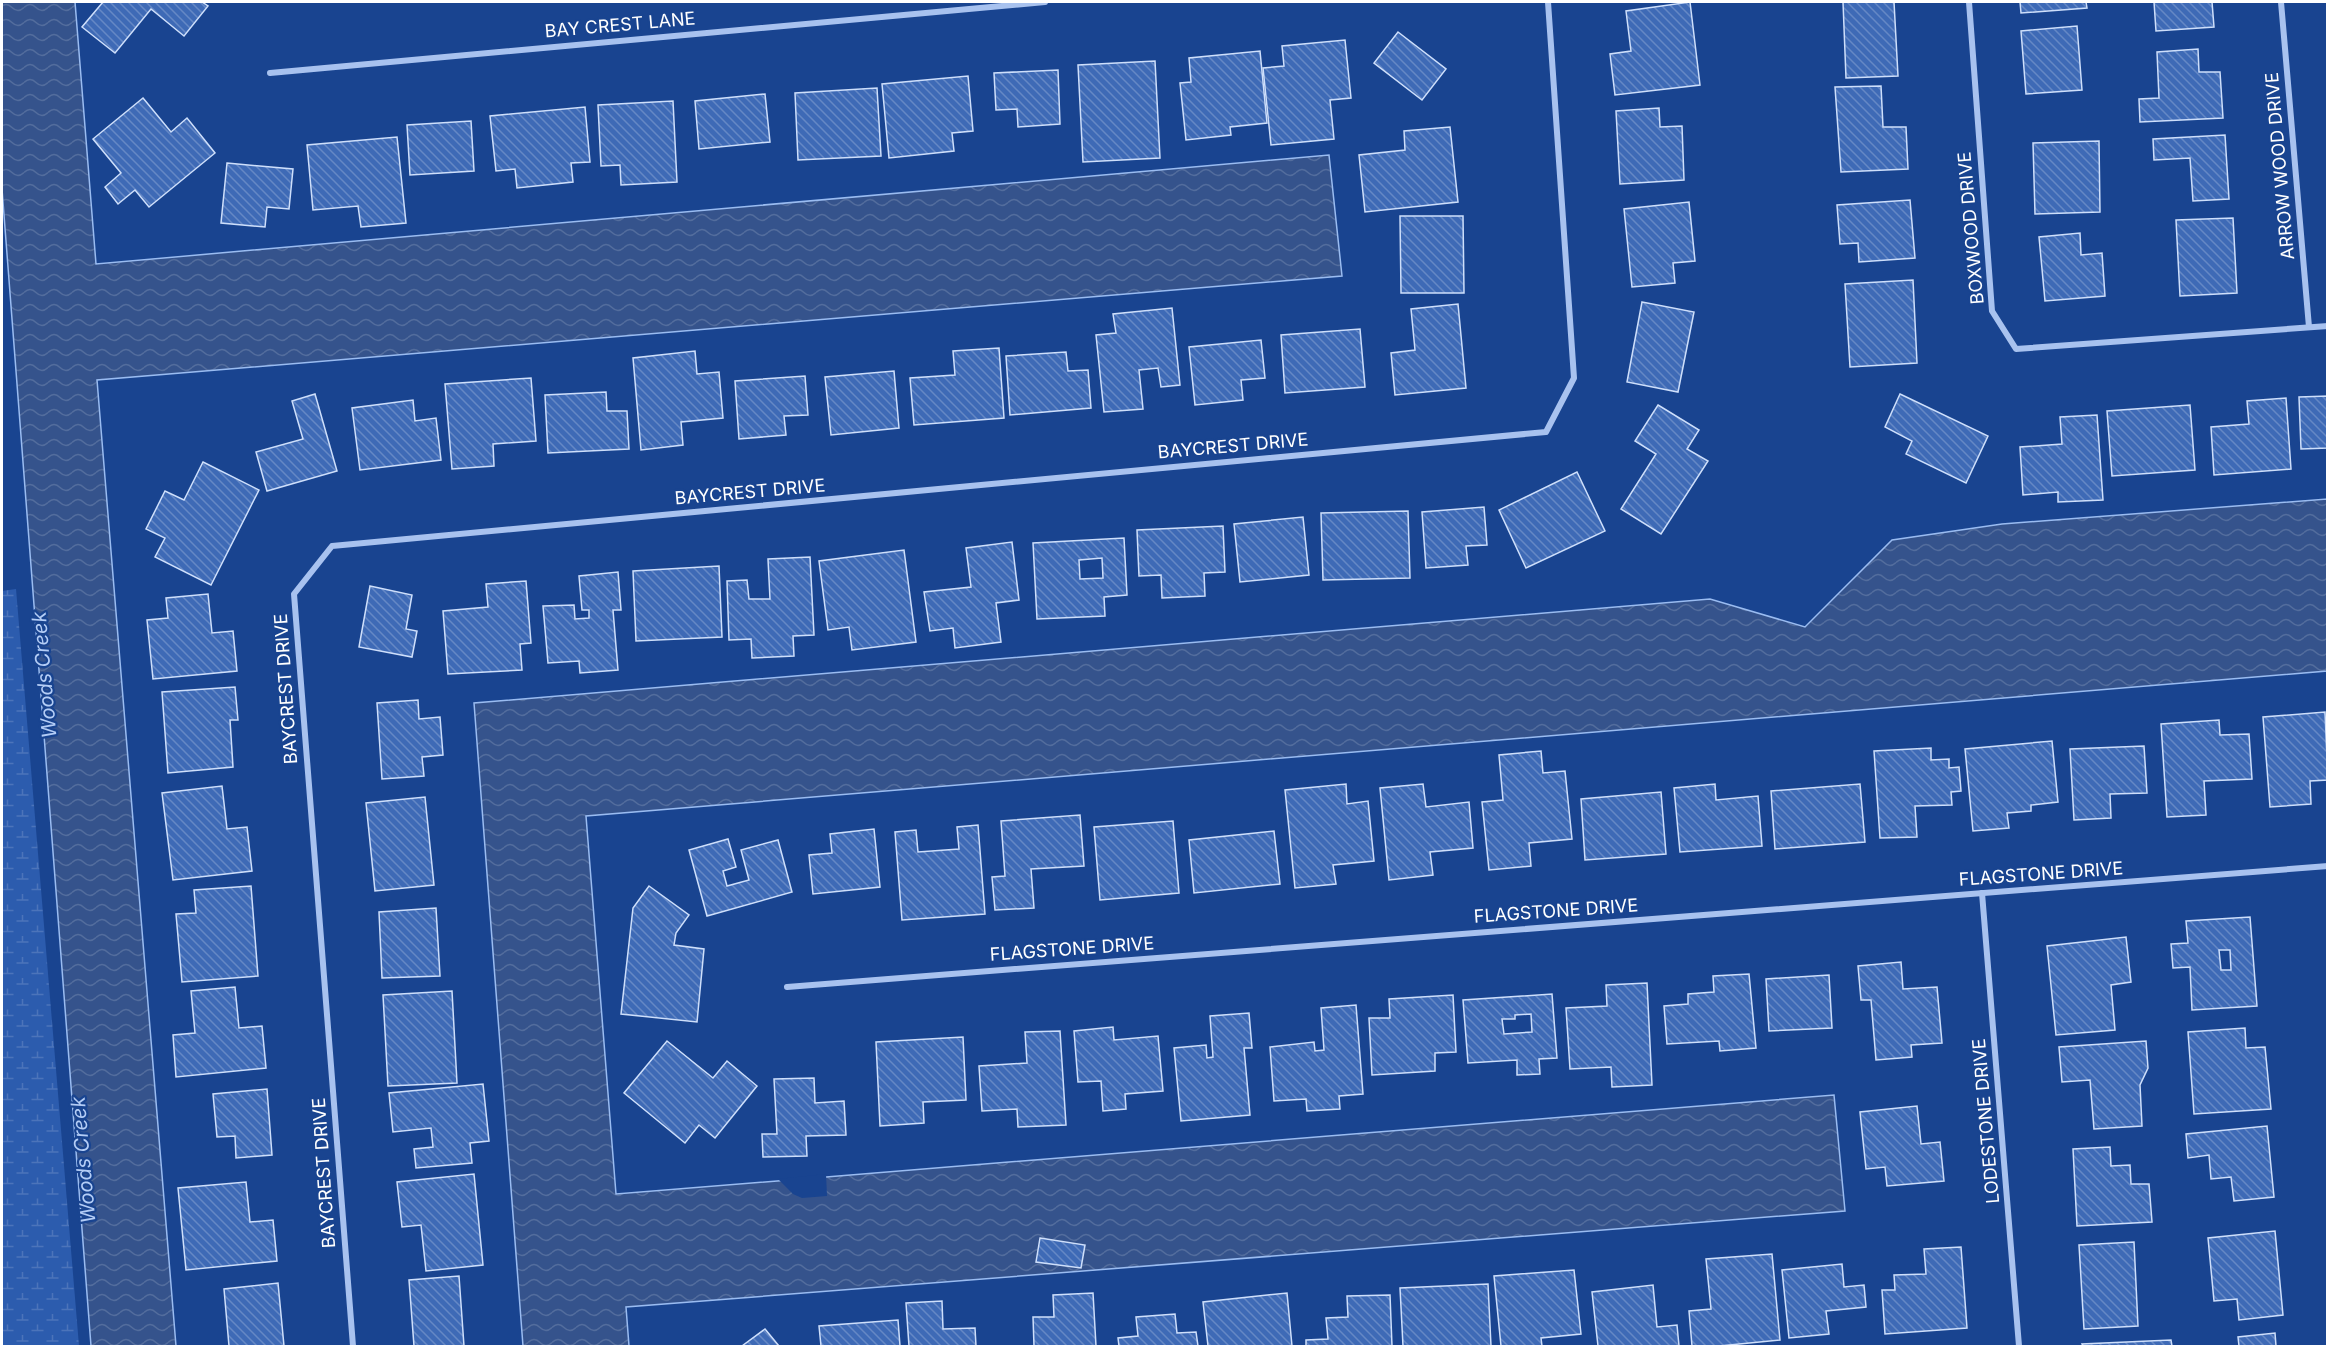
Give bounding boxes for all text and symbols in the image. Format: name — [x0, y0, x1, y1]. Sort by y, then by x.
street label: BAY CREST LANE — [544, 7, 696, 42]
street label: ARROW WOOD DRIVE — [2261, 71, 2298, 261]
street label: BOXWOOD DRIVE — [1953, 151, 1988, 305]
street label: BAYCREST DRIVE — [1157, 428, 1309, 463]
street label: BAYCREST DRIVE — [674, 474, 826, 509]
water label: Woods Creek — [26, 610, 61, 739]
street label: BAYCREST DRIVE — [270, 613, 301, 765]
street label: FLAGSTONE DRIVE — [1958, 857, 2124, 890]
street label: FLAGSTONE DRIVE — [1473, 894, 1639, 927]
street label: FLAGSTONE DRIVE — [989, 932, 1155, 965]
street label: LODESTONE DRIVE — [1968, 1038, 2003, 1205]
water label: Woods Creek — [65, 1095, 100, 1224]
street label: BAYCREST DRIVE — [308, 1097, 339, 1249]

